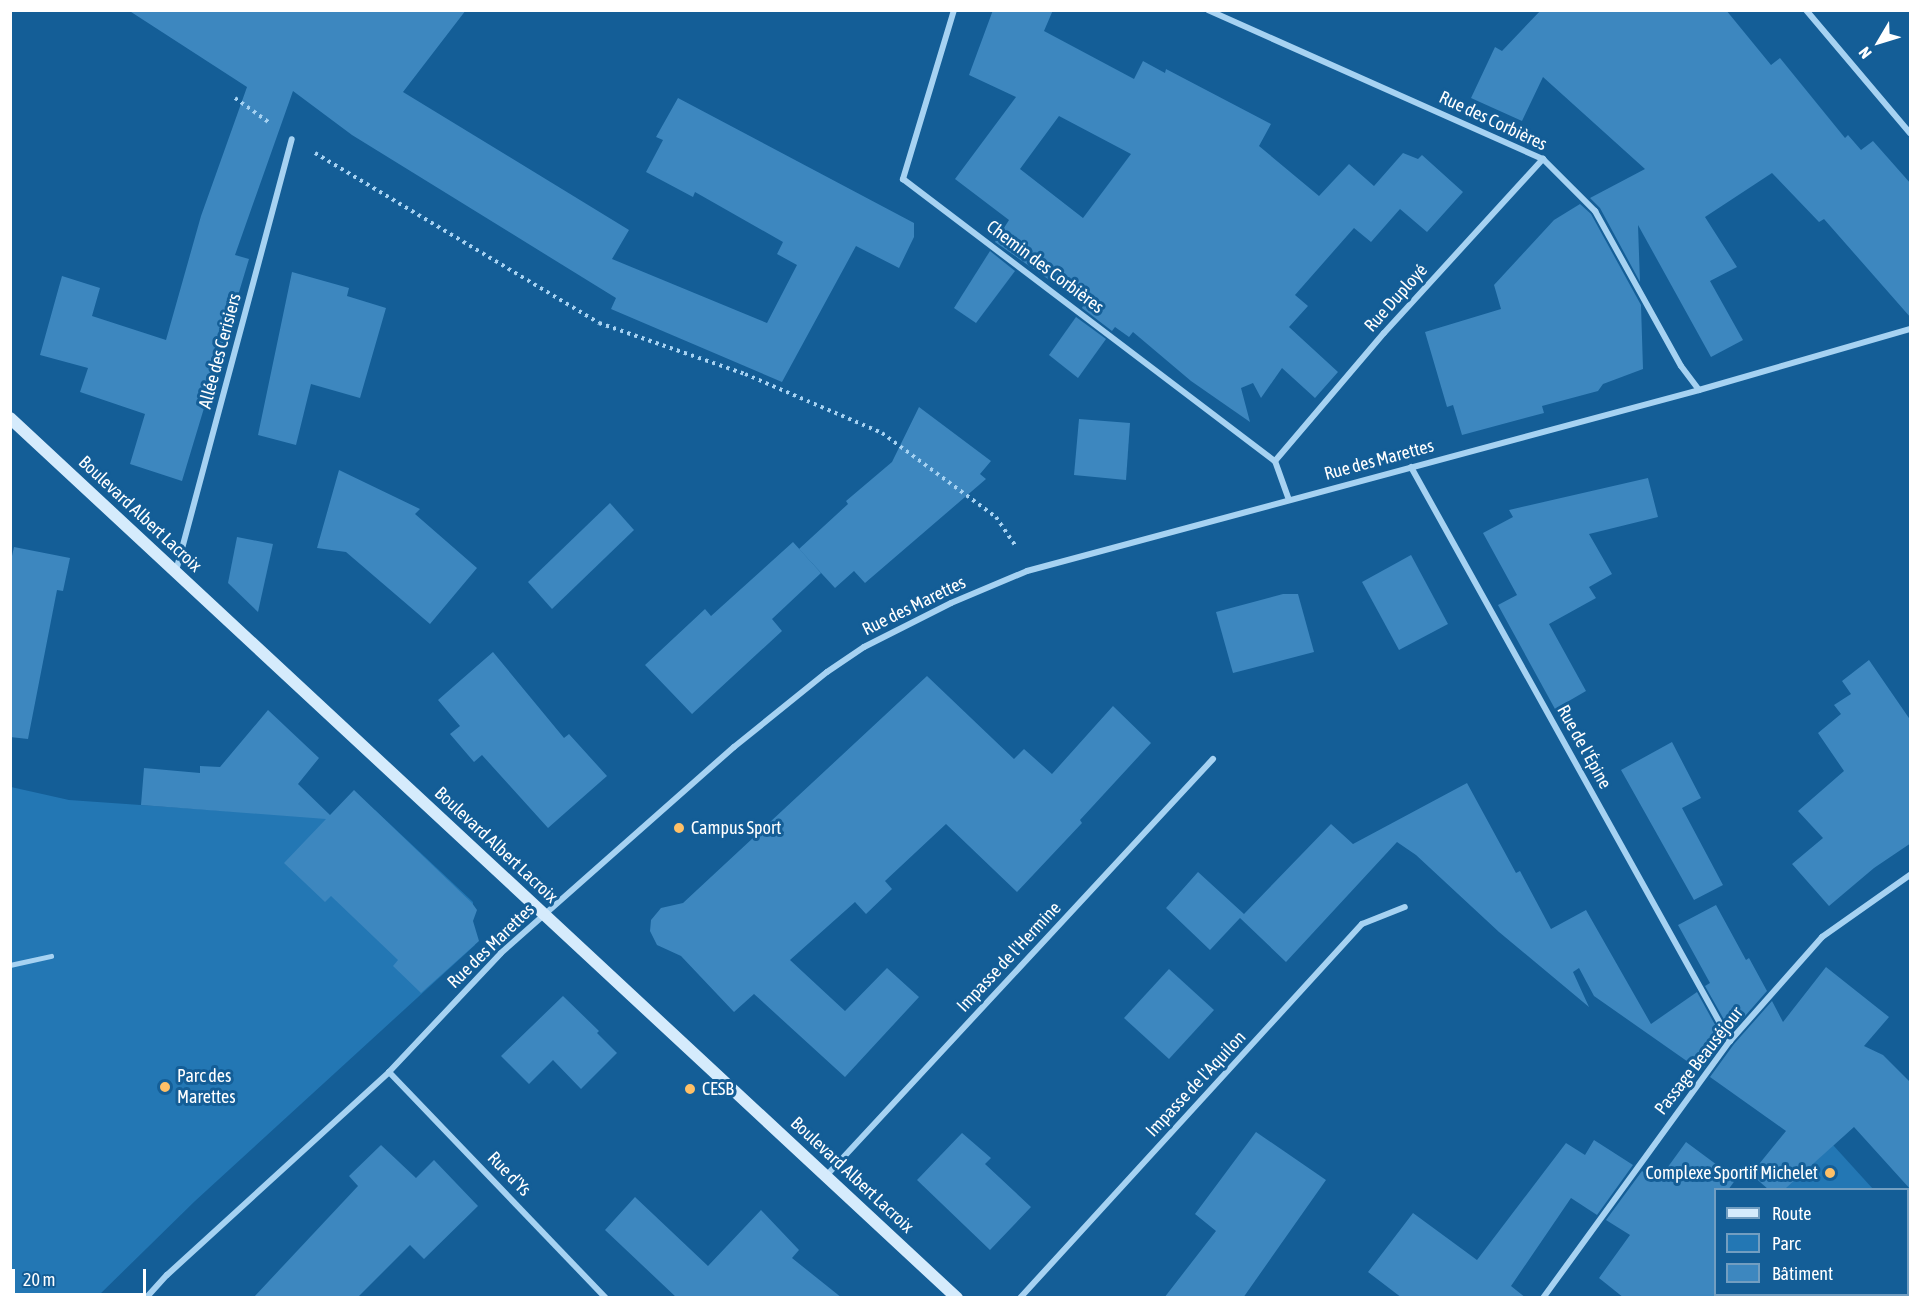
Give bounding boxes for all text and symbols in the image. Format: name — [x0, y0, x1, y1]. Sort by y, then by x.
north arrow — [1849, 12, 1909, 72]
text: N — [1855, 44, 1875, 62]
street label: Rue des Corbières — [1436, 87, 1550, 155]
street label: Chemin des Corbières — [982, 216, 1108, 318]
street label: Rue Duployé — [1360, 260, 1432, 336]
street label: Allée des Cerisiers — [194, 291, 246, 411]
street label: Rue des Marettes — [1322, 435, 1436, 485]
street label: Boulevard Albert Lacroix — [74, 451, 206, 577]
street label: Rue des Marettes — [859, 572, 969, 640]
street label: Rue de l'Épine — [1552, 701, 1616, 793]
street label: Boulevard Albert Lacroix — [430, 782, 562, 908]
place label: Campus Sport — [691, 817, 781, 839]
marker: Campus Sport — [672, 821, 686, 835]
street label: Impasse de l'Hermine — [952, 897, 1066, 1017]
street label: Rue des Marettes — [443, 899, 539, 993]
street label: Passage Beauséjour — [1650, 1003, 1748, 1119]
street label: Impasse de l'Aquilon — [1142, 1027, 1250, 1141]
place label: Parc des Marettes — [177, 1066, 236, 1108]
place label: CESB — [702, 1078, 734, 1100]
marker: Parc des Marettes — [158, 1080, 172, 1094]
marker: CESB — [683, 1082, 697, 1096]
street label: Boulevard Albert Lacroix — [786, 1112, 918, 1238]
street label: Rue d'Ys — [483, 1147, 535, 1201]
place label: Complexe Sportif Michelet — [1645, 1162, 1818, 1184]
marker: Complexe Sportif Michelet — [1823, 1166, 1837, 1180]
legend — [1714, 1188, 1909, 1296]
text: Route — [1772, 1203, 1811, 1224]
text: Parc — [1772, 1233, 1801, 1254]
scale bar — [15, 1257, 148, 1295]
text: Bâtiment — [1772, 1263, 1833, 1284]
text: 20 m — [23, 1269, 55, 1290]

